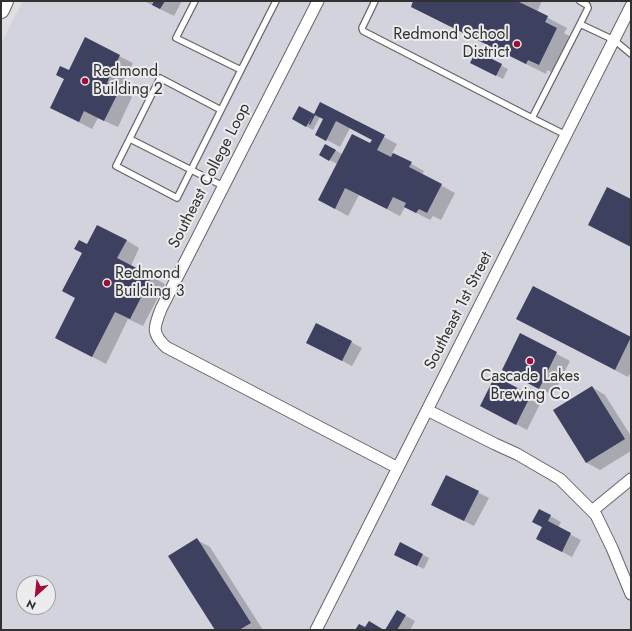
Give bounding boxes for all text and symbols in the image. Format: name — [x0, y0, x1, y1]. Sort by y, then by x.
place label: Redmond School District — [393, 25, 509, 63]
marker: Redmond School District — [512, 39, 522, 49]
place label: Redmond Building 2 — [93, 62, 163, 100]
marker: Redmond Building 2 — [80, 76, 90, 86]
street label: Southeast College Loop — [165, 100, 255, 252]
street label: Southeast 1st Street — [421, 249, 497, 373]
place label: Redmond Building 3 — [115, 264, 185, 302]
marker: Redmond Building 3 — [102, 278, 112, 288]
marker: Cascade Lakes Brewing Co — [525, 356, 535, 366]
place label: Cascade Lakes Brewing Co — [481, 367, 579, 405]
north arrow — [16, 575, 56, 615]
text: N — [23, 596, 39, 614]

